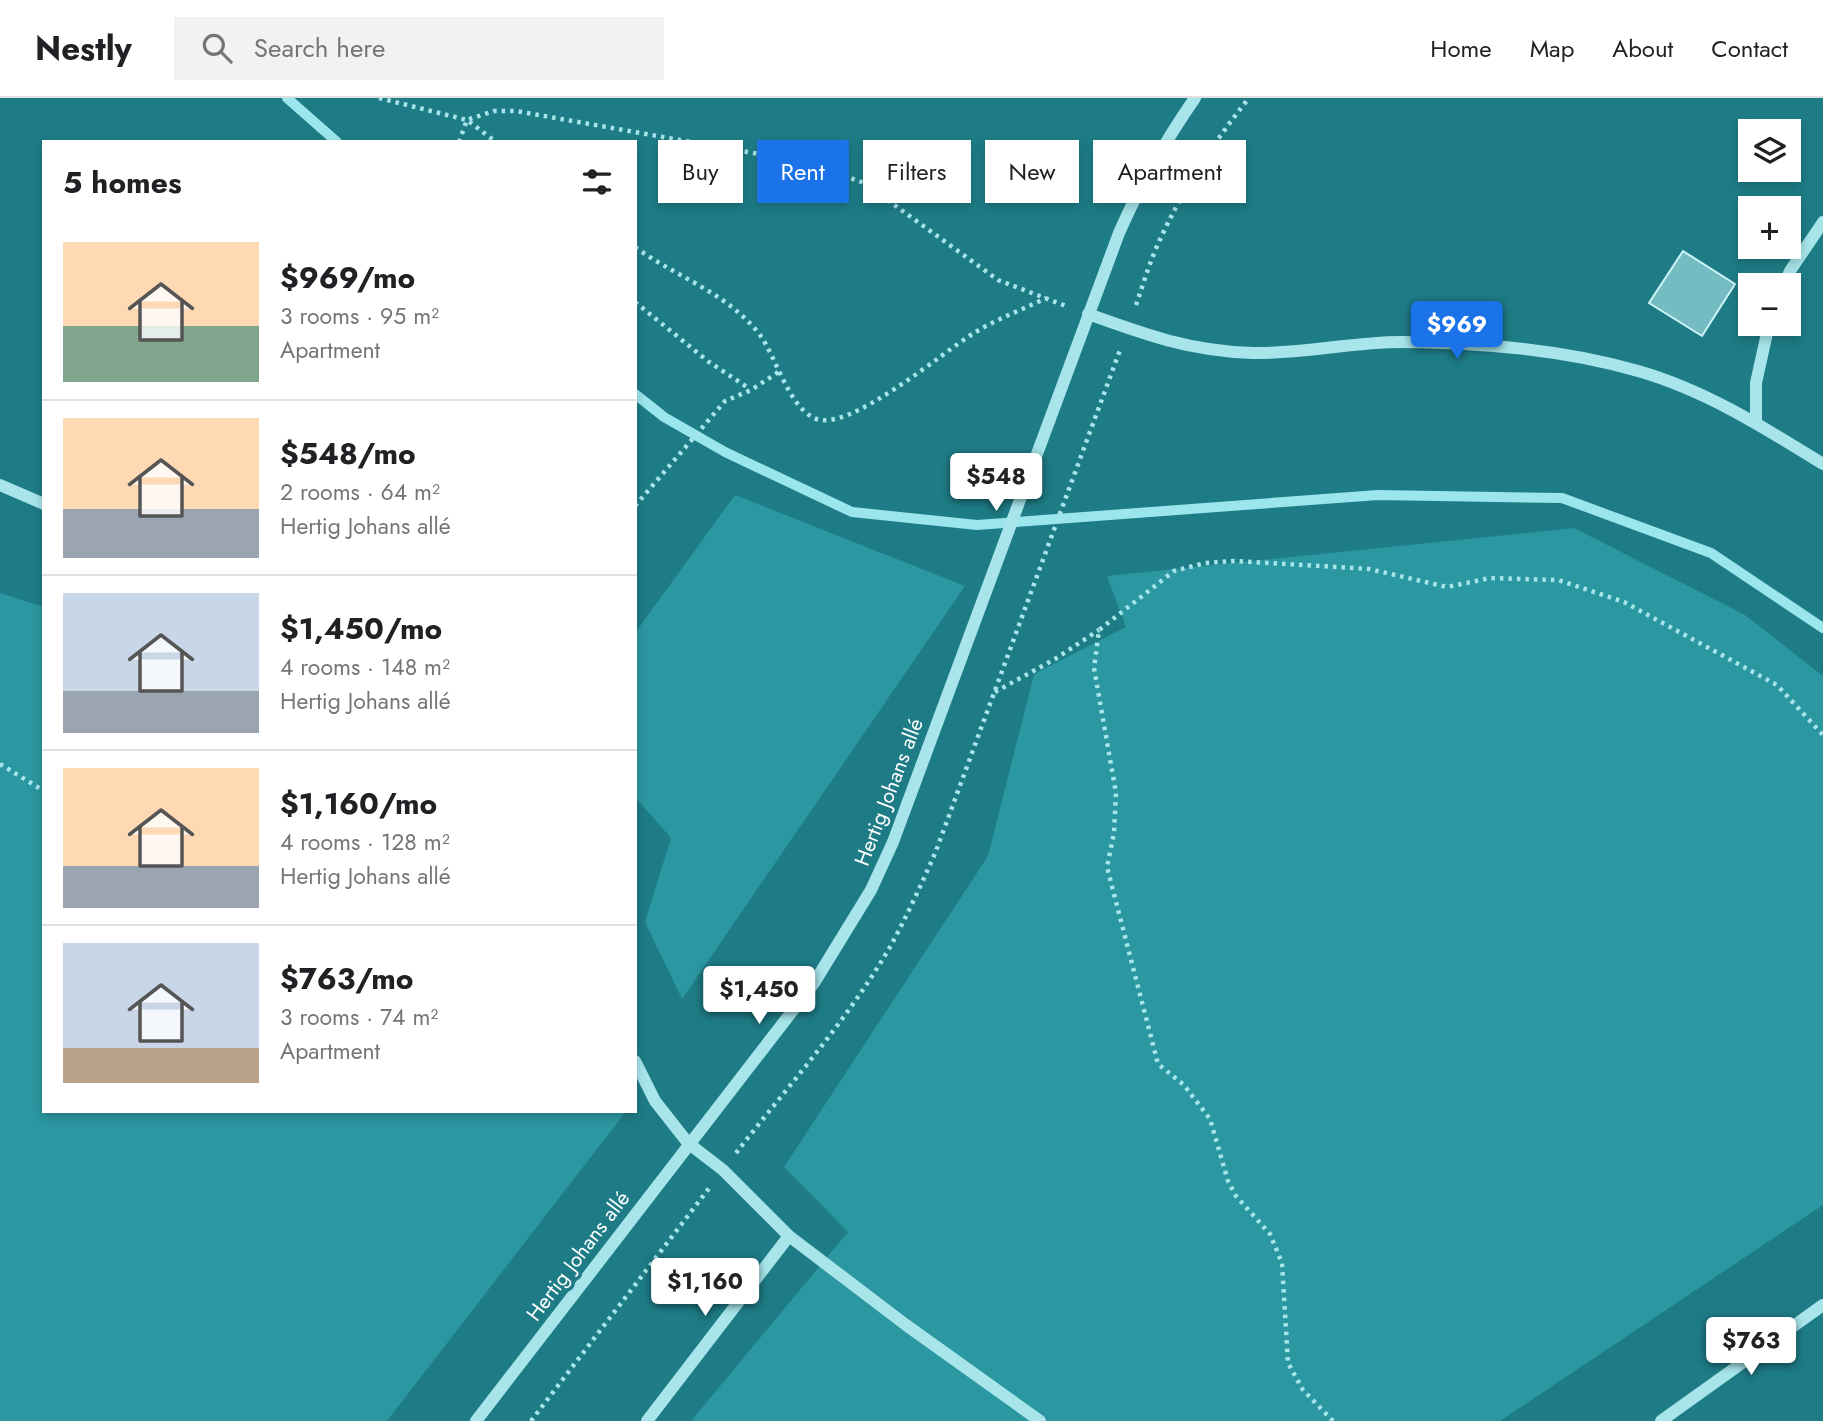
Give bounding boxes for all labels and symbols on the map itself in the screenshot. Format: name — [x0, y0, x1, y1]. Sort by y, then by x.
pin: $969 — [1416, 302, 1498, 361]
pin: $548 — [955, 454, 1037, 513]
street label: Hertig Johans allé — [847, 714, 931, 870]
pin: $1,450 — [702, 967, 816, 1026]
street label: Hertig Johans allé — [519, 1185, 637, 1327]
pin: $1,160 — [648, 1258, 762, 1318]
pin: $763 — [1710, 1318, 1792, 1377]

